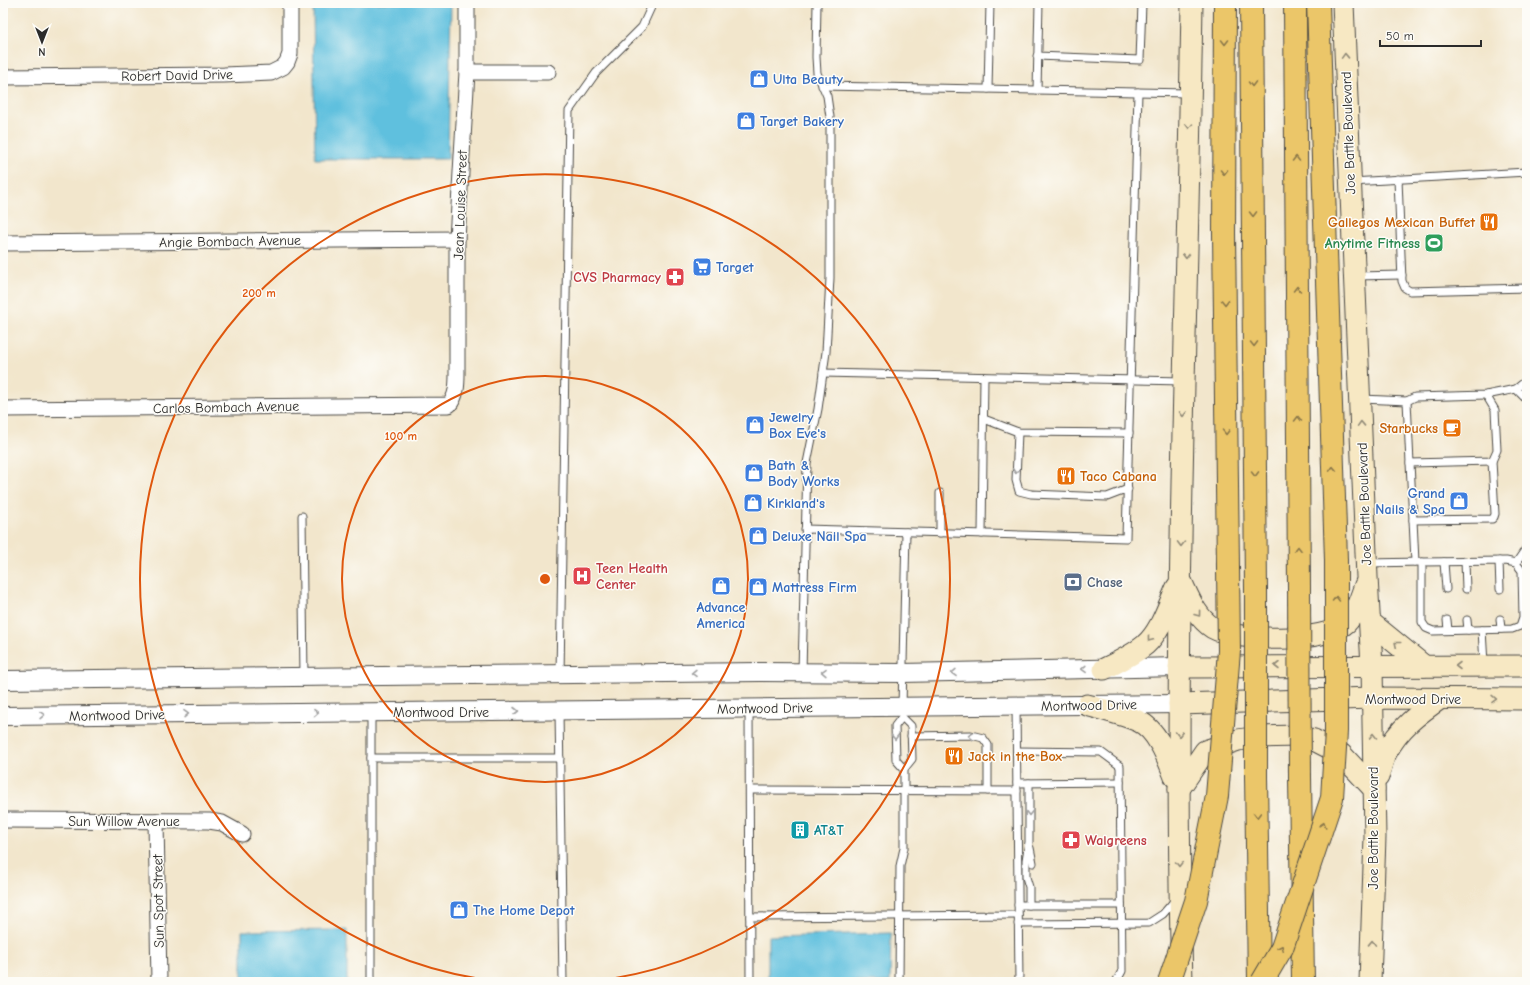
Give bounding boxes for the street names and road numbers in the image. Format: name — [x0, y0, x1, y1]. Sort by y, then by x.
street label: Robert David Drive — [121, 66, 233, 85]
street label: Joe Battle Boulevard — [1338, 71, 1359, 195]
street label: Jean Louise Street — [450, 149, 471, 260]
street label: Angie Bombach Avenue — [159, 232, 301, 251]
street label: Carlos Bombach Avenue — [153, 398, 299, 417]
street label: Joe Battle Boulevard — [1354, 442, 1375, 566]
street label: Montwood Drive — [1365, 691, 1461, 708]
street label: Montwood Drive — [1041, 696, 1137, 715]
street label: Montwood Drive — [717, 699, 813, 718]
street label: Montwood Drive — [393, 704, 489, 721]
street label: Montwood Drive — [69, 706, 165, 725]
street label: Joe Battle Boulevard — [1365, 767, 1382, 889]
street label: Sun Willow Avenue — [68, 813, 180, 830]
street label: Sun Spot Street — [149, 853, 168, 948]

